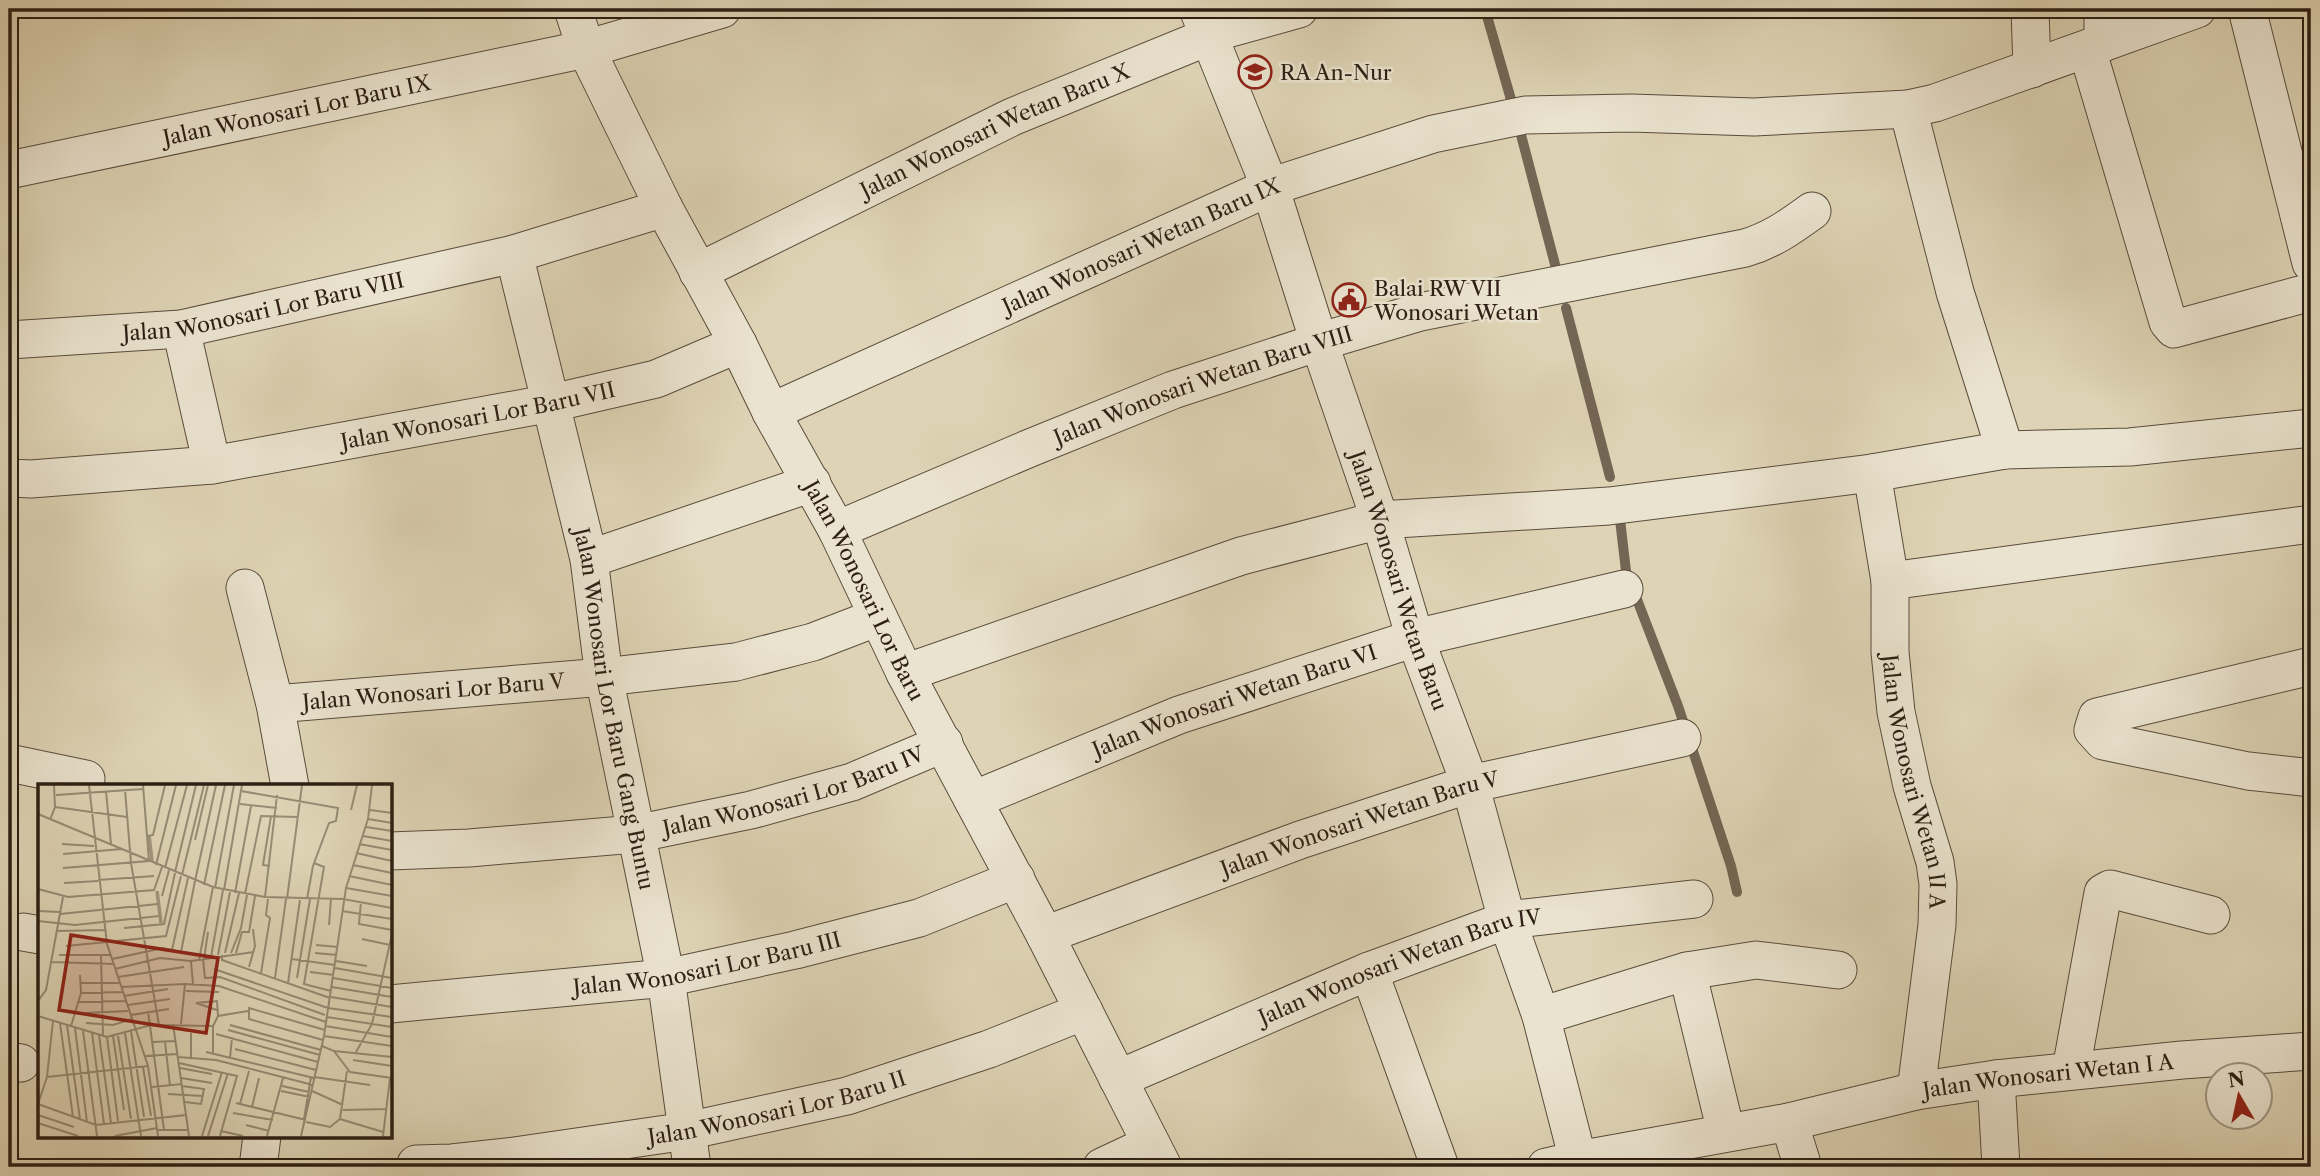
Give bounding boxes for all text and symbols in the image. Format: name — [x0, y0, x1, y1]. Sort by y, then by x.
school or university icon: RA An-Nur — [1236, 53, 1274, 91]
street label: Jalan Wonosari Wetan Baru X — [853, 58, 1133, 204]
place label: RA An-Nur — [1280, 60, 1392, 85]
street label: Jalan Wonosari Lor Baru IX — [158, 69, 433, 151]
street label: Jalan Wonosari Wetan Baru IX — [996, 172, 1283, 320]
street label: Jalan Wonosari Lor Baru VIII — [119, 267, 406, 345]
place label: Balai RW VII Wonosari Wetan — [1373, 276, 1539, 325]
public building icon: Balai RW VII Wonosari Wetan — [1330, 281, 1368, 319]
street label: Jalan Wonosari Wetan Baru VIII — [1047, 320, 1355, 451]
street label: Jalan Wonosari Lor Baru VII — [336, 376, 617, 454]
street label: Jalan Wonosari Wetan Baru — [1344, 444, 1454, 714]
street label: Jalan Wonosari Lor Baru — [798, 473, 930, 705]
street label: Jalan Wonosari Lor Baru Gang Buntu — [569, 522, 660, 892]
street label: Jalan Wonosari Wetan Baru VI — [1086, 639, 1380, 763]
street label: Jalan Wonosari Wetan II A — [1878, 650, 1951, 910]
street label: Jalan Wonosari Lor Baru V — [298, 668, 566, 714]
street label: Jalan Wonosari Lor Baru IV — [657, 740, 928, 841]
street label: Jalan Wonosari Wetan Baru V — [1214, 766, 1502, 882]
inset map — [38, 784, 392, 1138]
street label: Jalan Wonosari Wetan Baru IV — [1252, 904, 1543, 1031]
street label: Jalan Wonosari Lor Baru III — [569, 926, 844, 999]
street label: Jalan Wonosari Wetan I A — [1918, 1048, 2175, 1103]
north arrow — [2204, 1060, 2274, 1130]
street label: Jalan Wonosari Lor Baru II — [643, 1065, 909, 1149]
text: N — [2226, 1067, 2246, 1092]

